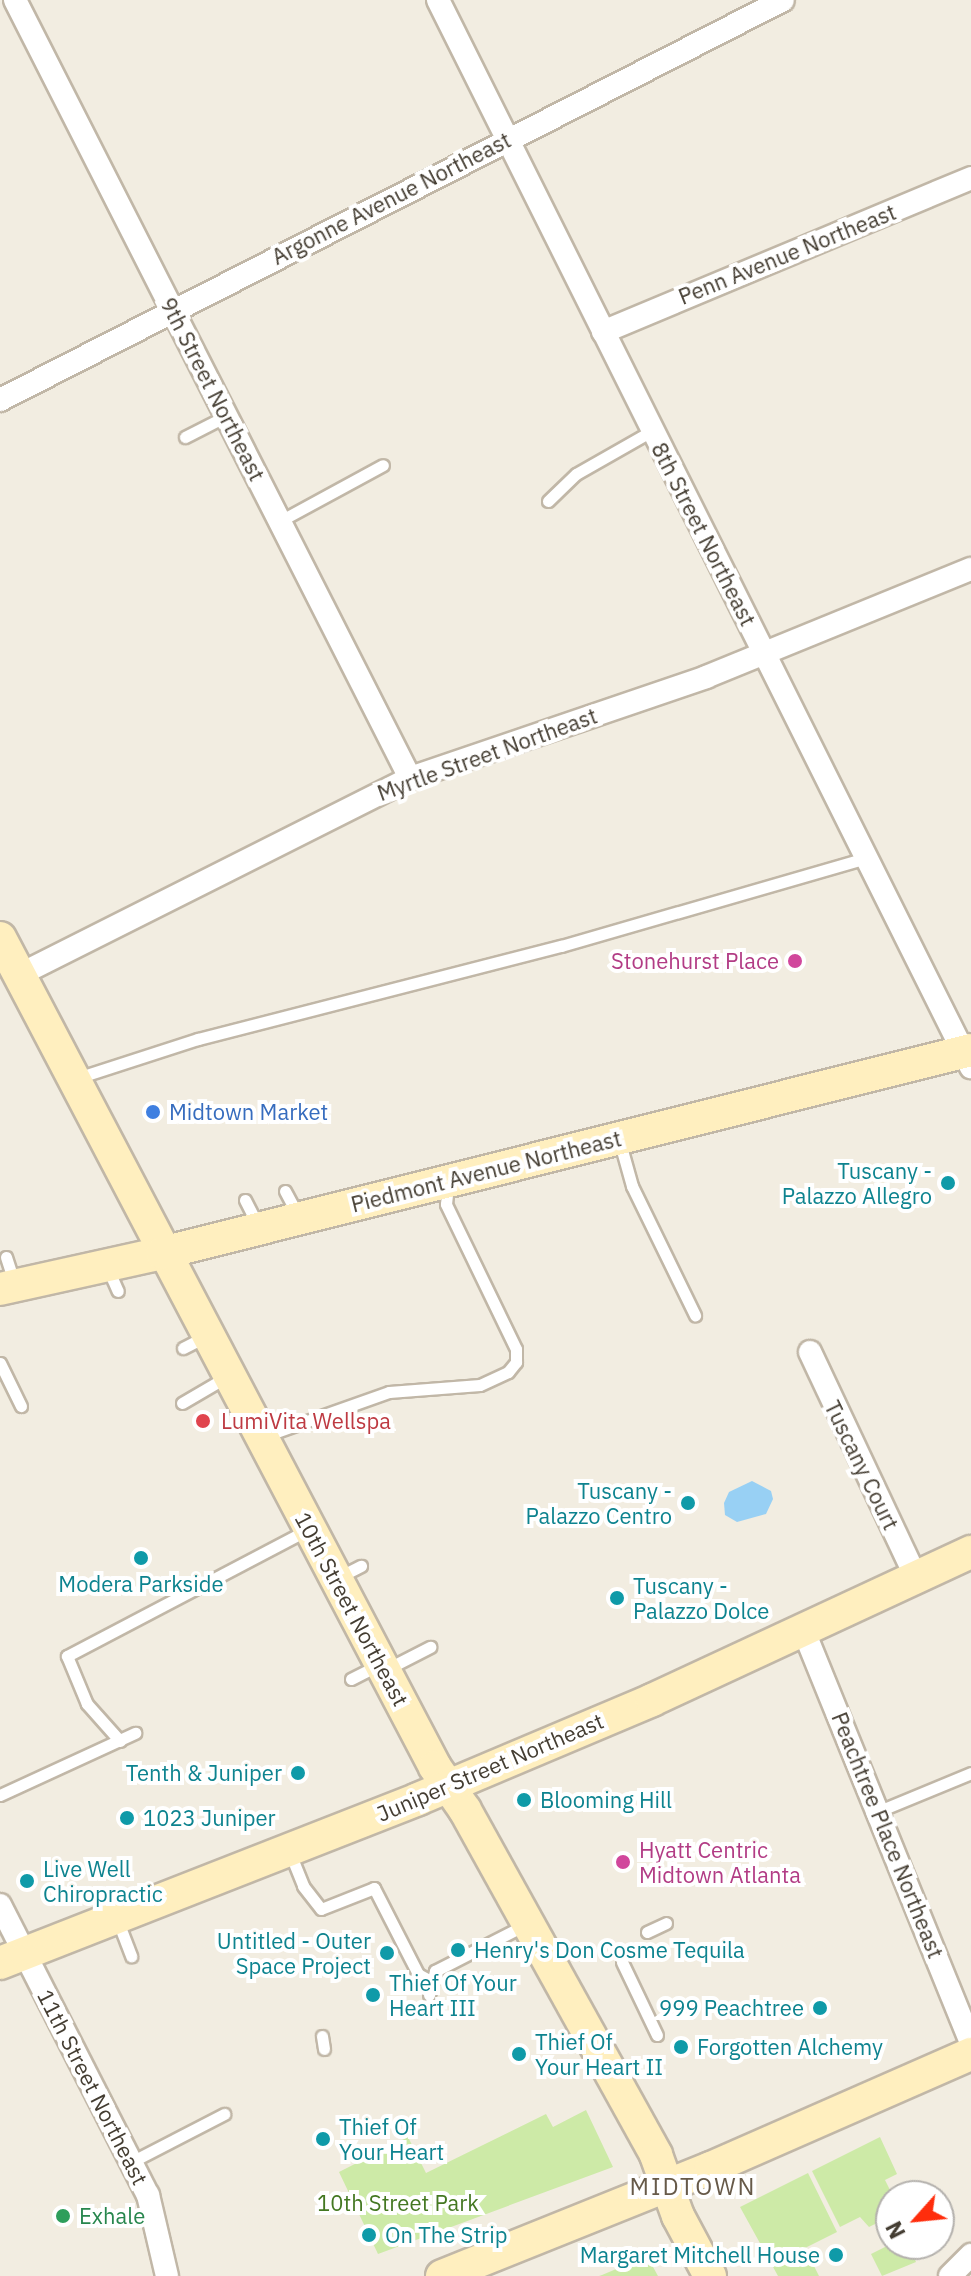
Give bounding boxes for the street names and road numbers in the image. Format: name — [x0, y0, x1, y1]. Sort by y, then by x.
street label: Argonne Avenue Northeast — [267, 126, 515, 270]
street label: Penn Avenue Northeast — [674, 198, 900, 310]
street label: 9th Street Northeast — [155, 293, 271, 485]
street label: 8th Street Northeast — [646, 438, 762, 630]
street label: Myrtle Street Northeast — [374, 702, 600, 806]
street label: Piedmont Avenue Northeast — [348, 1125, 624, 1217]
street label: Tuscany Court — [819, 1396, 905, 1534]
street label: 10th Street Northeast — [290, 1508, 414, 1710]
street label: Juniper Street Northeast — [373, 1707, 607, 1827]
street label: Peachtree Place Northeast — [827, 1708, 949, 1962]
street label: 11th Street Northeast — [32, 1985, 154, 2189]

